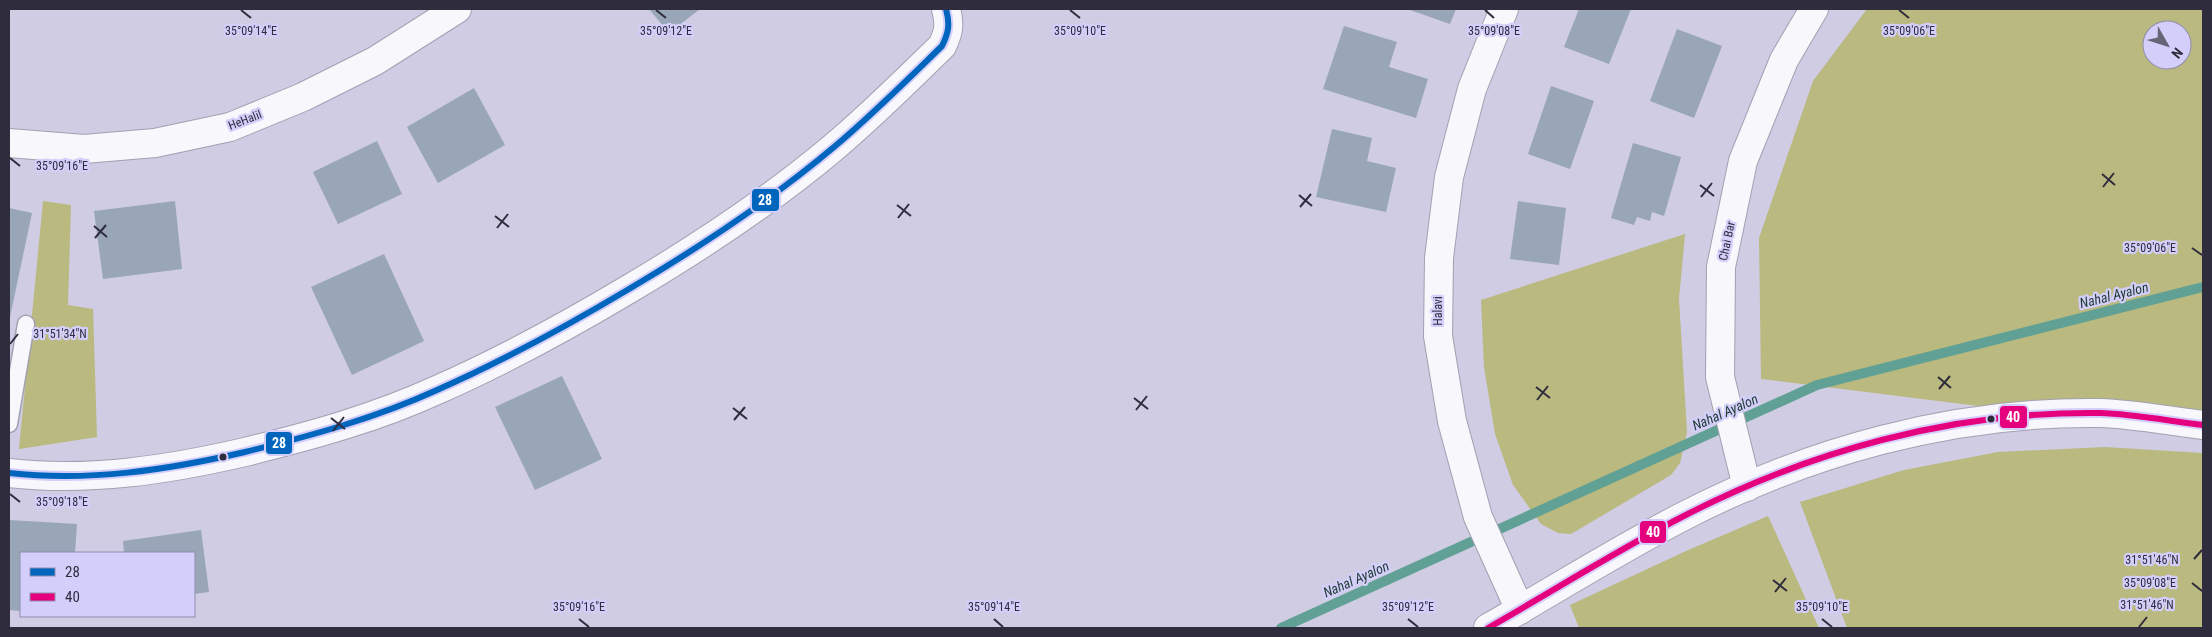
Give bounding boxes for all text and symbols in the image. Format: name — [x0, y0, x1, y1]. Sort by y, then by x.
north arrow — [2142, 20, 2192, 70]
text: 35°09'14"E — [225, 24, 277, 38]
text: 35°09'12"E — [640, 24, 692, 38]
text: 35°09'10"E — [1054, 24, 1106, 38]
text: 35°09'08"E — [1468, 24, 1520, 38]
text: 35°09'06"E — [1883, 24, 1935, 38]
text: N — [2168, 45, 2186, 62]
street label: HeHalil — [226, 107, 264, 133]
text: 35°09'16"E — [36, 159, 88, 173]
line badge: 28 — [751, 188, 780, 212]
text: 28 — [758, 192, 772, 208]
street label: Chai Bar — [1716, 220, 1738, 262]
text: 35°09'06"E — [2124, 241, 2176, 255]
water label: Nahal Ayalon — [2078, 279, 2150, 311]
street label: Halavi — [1431, 296, 1445, 326]
text: 31°51'34"N — [33, 327, 87, 341]
water label: Nahal Ayalon — [1690, 390, 1760, 434]
line badge: 40 — [1999, 405, 2028, 429]
text: 40 — [2006, 409, 2020, 425]
unlabelled marker — [1986, 414, 1996, 424]
line badge: 28 — [265, 431, 293, 455]
text: 28 — [272, 435, 286, 451]
unlabelled marker — [218, 452, 228, 462]
text: 35°09'18"E — [36, 495, 88, 509]
line badge: 40 — [1639, 520, 1667, 544]
text: 40 — [1646, 524, 1660, 540]
legend — [20, 552, 195, 617]
text: 31°51'46"N — [2125, 553, 2179, 567]
water label: Nahal Ayalon — [1321, 557, 1391, 601]
text: 28 — [65, 563, 80, 581]
text: 35°09'08"E — [2124, 576, 2176, 590]
text: 40 — [65, 588, 80, 606]
text: 31°51'46"N — [2120, 598, 2174, 612]
text: 35°09'16"E — [553, 600, 605, 614]
text: 35°09'14"E — [968, 600, 1020, 614]
text: 35°09'12"E — [1382, 600, 1434, 614]
text: 35°09'10"E — [1796, 600, 1848, 614]

